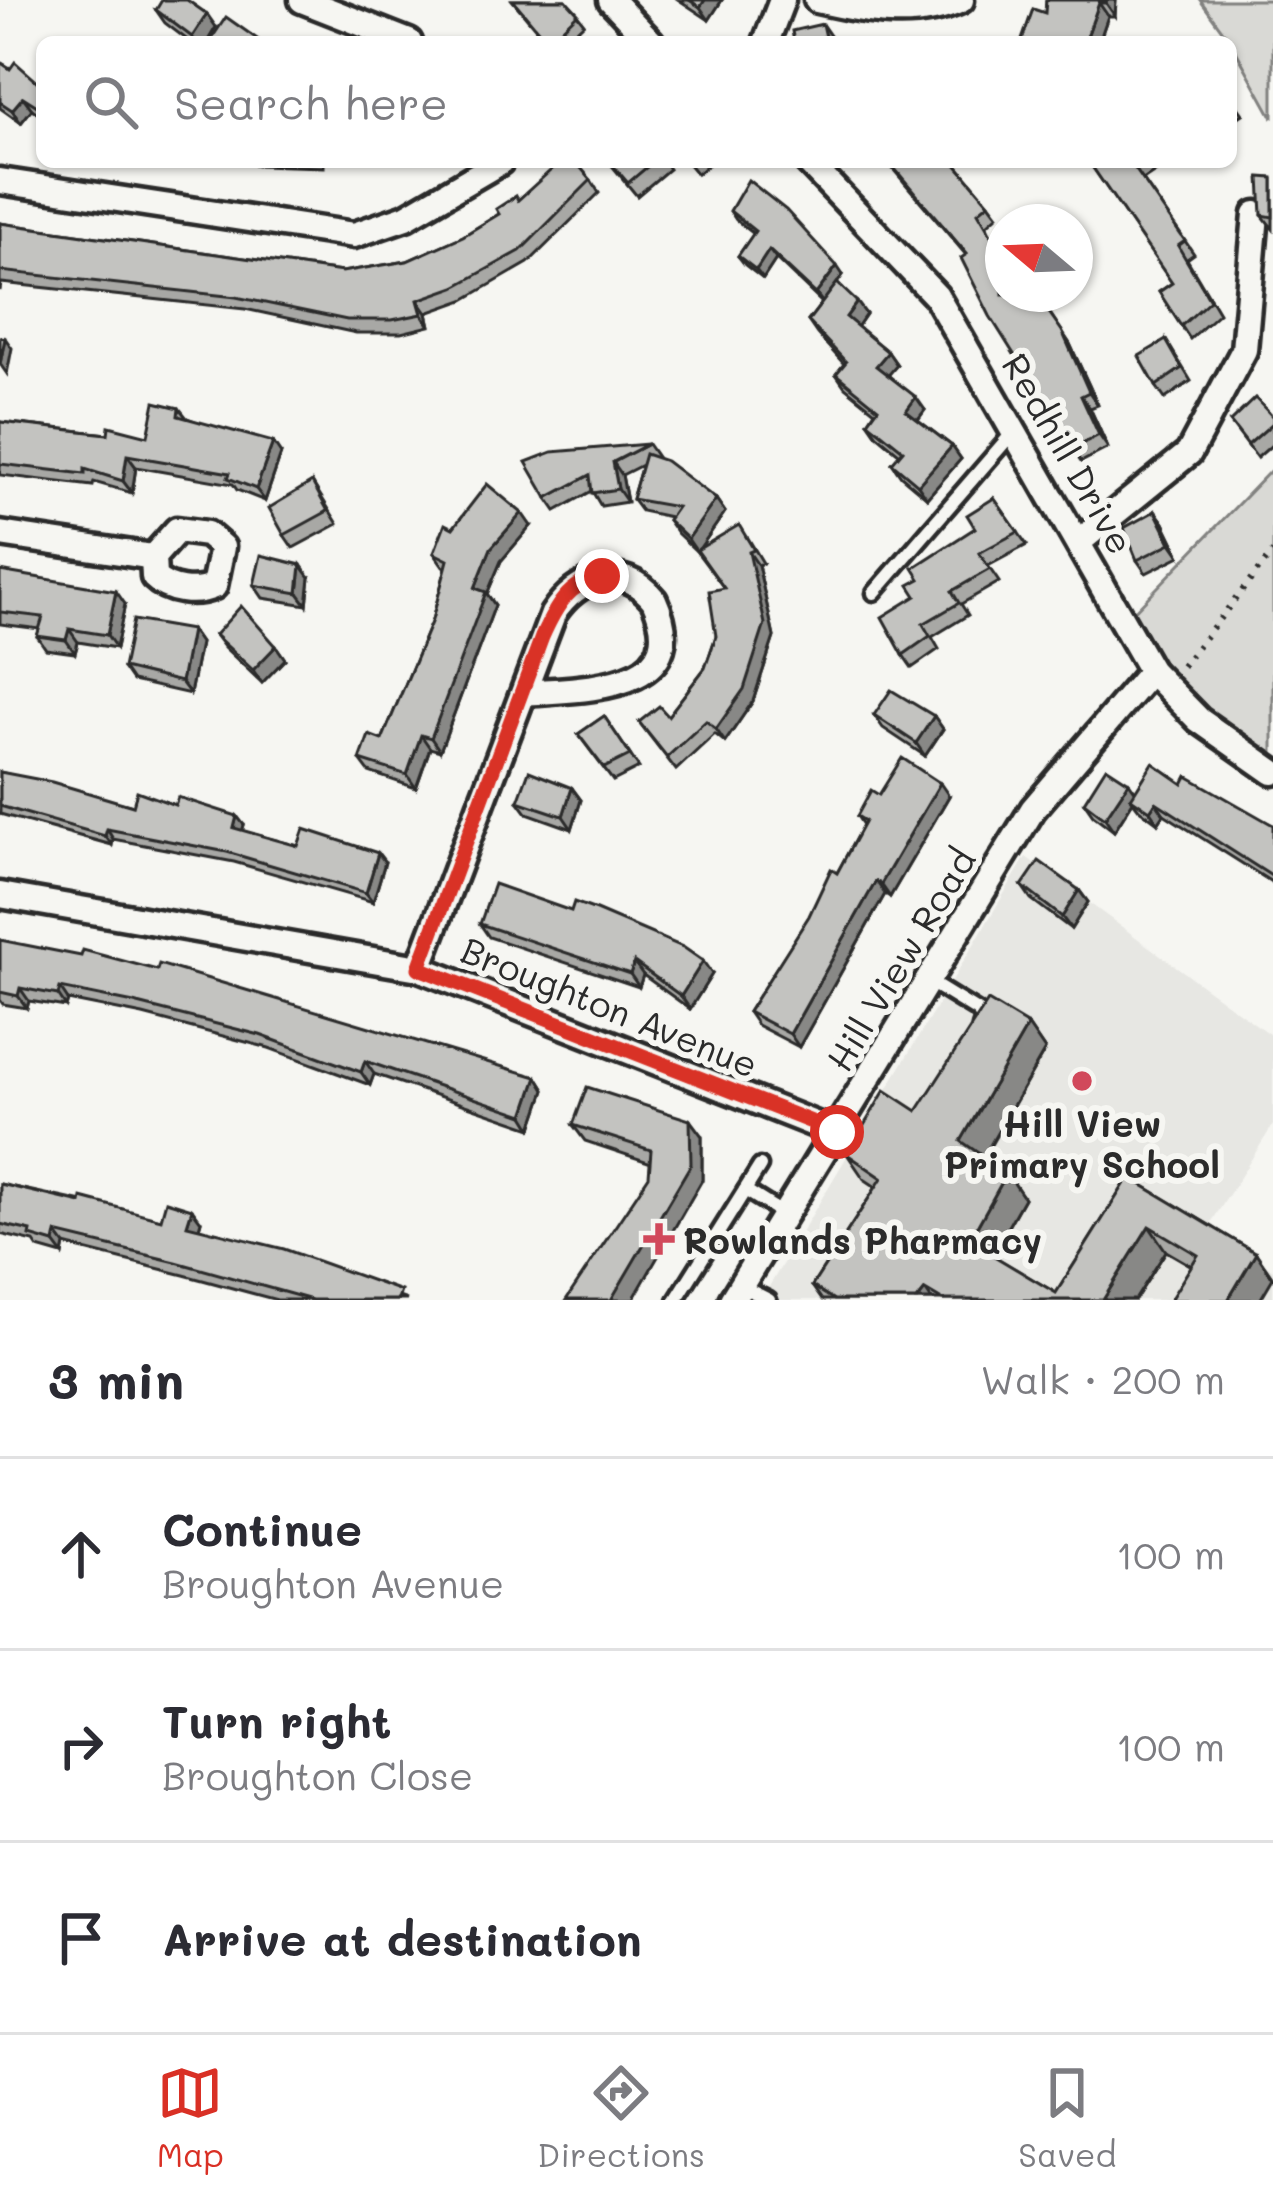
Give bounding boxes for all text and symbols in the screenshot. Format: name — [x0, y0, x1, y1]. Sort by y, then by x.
search box — [36, 36, 1237, 168]
icon: search — [78, 69, 144, 135]
text: Search here — [174, 73, 448, 131]
north arrow — [985, 204, 1093, 312]
street label: Redhill Drive — [993, 344, 1145, 562]
route end — [575, 549, 629, 603]
street label: Hill View Road — [815, 839, 985, 1079]
street label: Broughton Avenue — [455, 925, 765, 1087]
marker: Hill View Primary School — [1069, 1068, 1095, 1094]
place label: Hill View Primary School — [944, 1099, 1220, 1188]
route start — [810, 1105, 864, 1159]
place label: Rowlands Pharmacy — [683, 1216, 1042, 1264]
marker: Rowlands Pharmacy — [646, 1226, 672, 1252]
text: 3 min — [48, 1345, 184, 1412]
text: Walk · 200 m — [981, 1353, 1225, 1404]
text: Continue — [162, 1499, 362, 1557]
icon: ahead — [48, 1521, 114, 1587]
text: 100 m — [1116, 1528, 1225, 1579]
text: Broughton Avenue — [162, 1557, 504, 1608]
text: Turn right — [162, 1691, 391, 1749]
icon: right — [48, 1713, 114, 1779]
text: 100 m — [1116, 1720, 1225, 1771]
text: Broughton Close — [162, 1749, 473, 1800]
icon: arrive — [48, 1905, 114, 1971]
text: Arrive at destination — [162, 1909, 642, 1967]
tab: Map — [157, 2060, 224, 2175]
tab: Directions — [537, 2060, 705, 2175]
tab: Saved — [1018, 2060, 1116, 2175]

